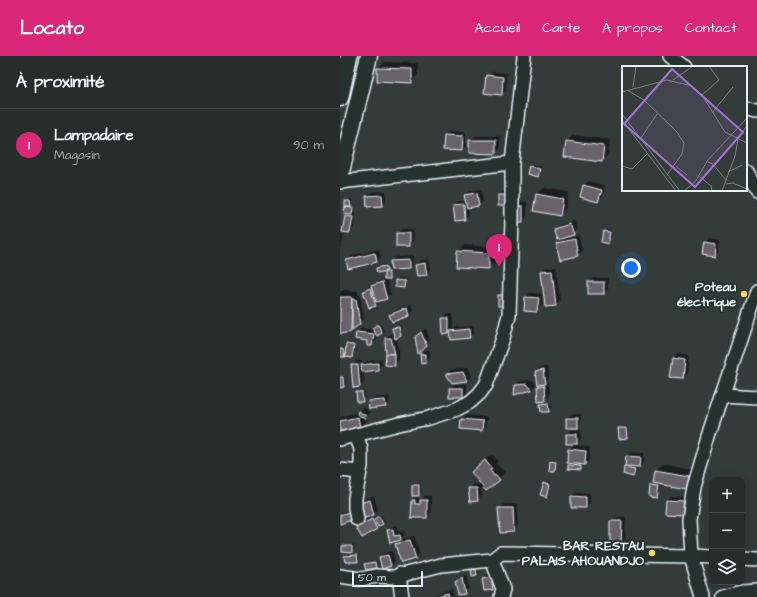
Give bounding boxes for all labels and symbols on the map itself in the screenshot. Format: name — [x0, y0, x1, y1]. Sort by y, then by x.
inset map — [622, 66, 747, 191]
pin: 1 — [486, 234, 512, 267]
your location — [621, 258, 641, 278]
place label: Poteau électrique — [676, 278, 736, 312]
marker: Poteau électrique — [739, 289, 749, 299]
place label: BAR RESTAU PALAIS AHOUANDJO — [522, 537, 645, 570]
marker: BAR RESTAU PALAIS AHOUANDJO — [647, 548, 657, 558]
scale bar — [352, 569, 423, 588]

